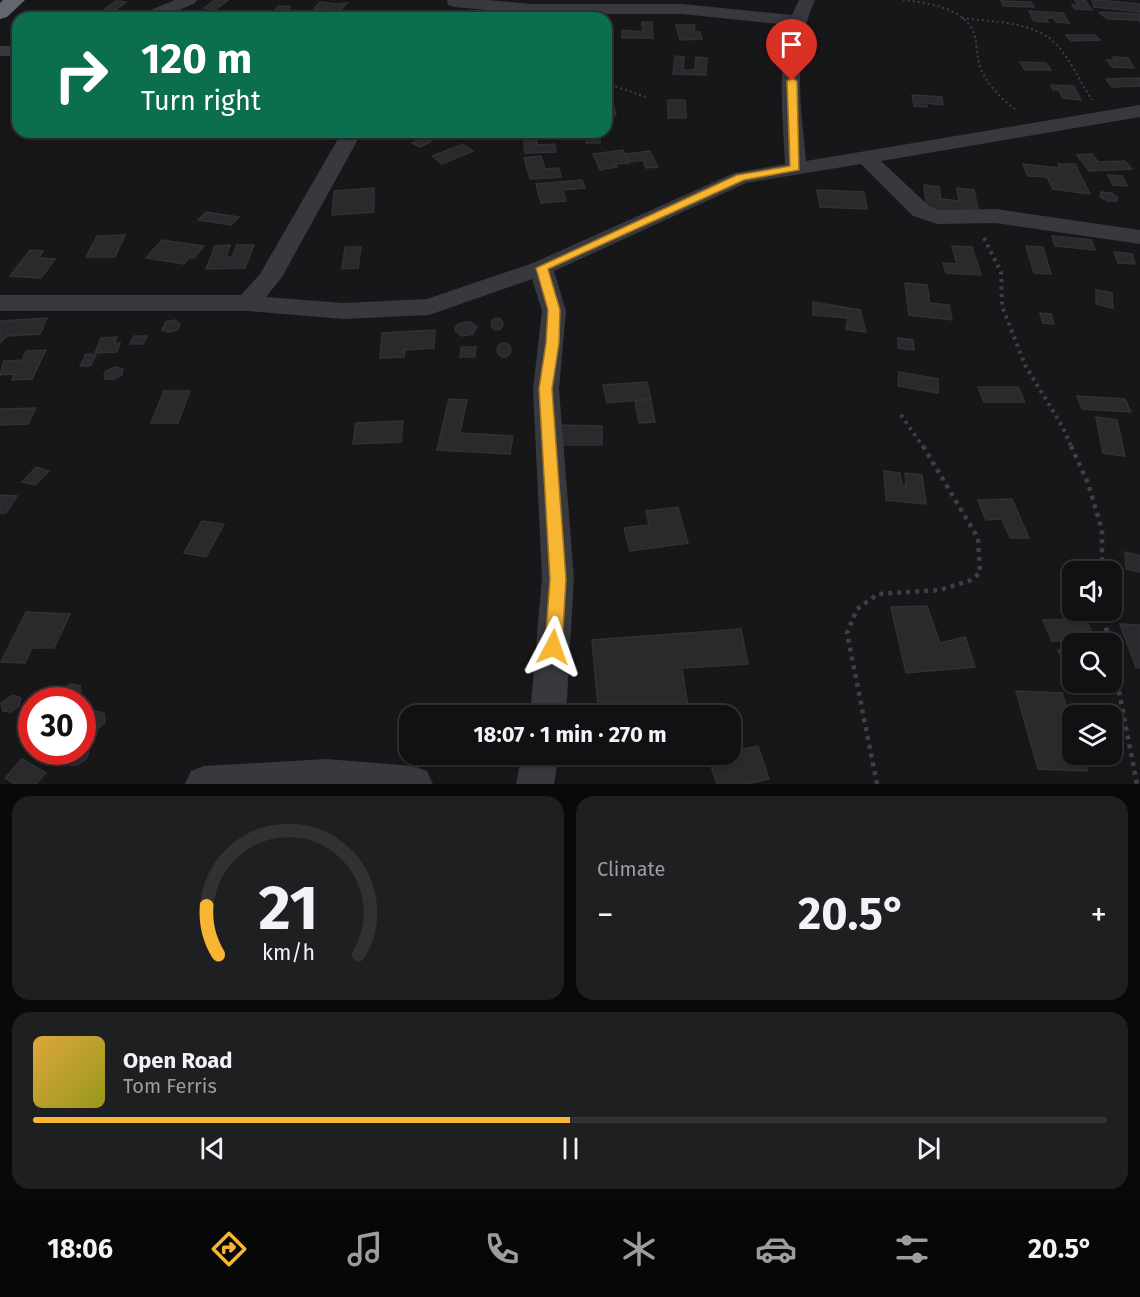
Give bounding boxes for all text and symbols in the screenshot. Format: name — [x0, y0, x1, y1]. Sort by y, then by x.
pin — [766, 19, 817, 81]
icon: arrive — [775, 28, 808, 61]
text: 120 m — [141, 34, 252, 84]
icon: right — [42, 36, 120, 114]
text: Turn right — [141, 85, 261, 117]
map controls — [1062, 561, 1122, 765]
button: sound — [1062, 561, 1122, 621]
position arrow — [521, 615, 585, 679]
button: search — [1062, 633, 1122, 693]
speed limit sign: 30 — [18, 687, 96, 765]
button: layers — [1062, 705, 1122, 765]
text: 18:07 · 1 min · 270 m — [473, 721, 667, 748]
text: Climate — [597, 857, 665, 881]
text: 21 — [258, 871, 318, 946]
text: 20.5° — [798, 887, 906, 941]
text: − — [597, 895, 614, 935]
text: + — [1091, 895, 1107, 935]
text: km/h — [261, 940, 315, 966]
text: Open Road — [123, 1047, 233, 1074]
text: Tom Ferris — [123, 1074, 217, 1098]
icon: previous — [196, 1132, 229, 1165]
icon: pause — [554, 1132, 587, 1165]
icon: next — [912, 1132, 945, 1165]
icon: directions — [208, 1228, 250, 1270]
icon: music — [344, 1228, 386, 1270]
icon: phone — [481, 1228, 523, 1270]
icon: climate — [618, 1228, 660, 1270]
icon: car — [755, 1228, 797, 1270]
icon: filters — [891, 1228, 933, 1270]
text: 18:06 — [47, 1233, 113, 1265]
text: 20.5° — [1028, 1233, 1093, 1265]

